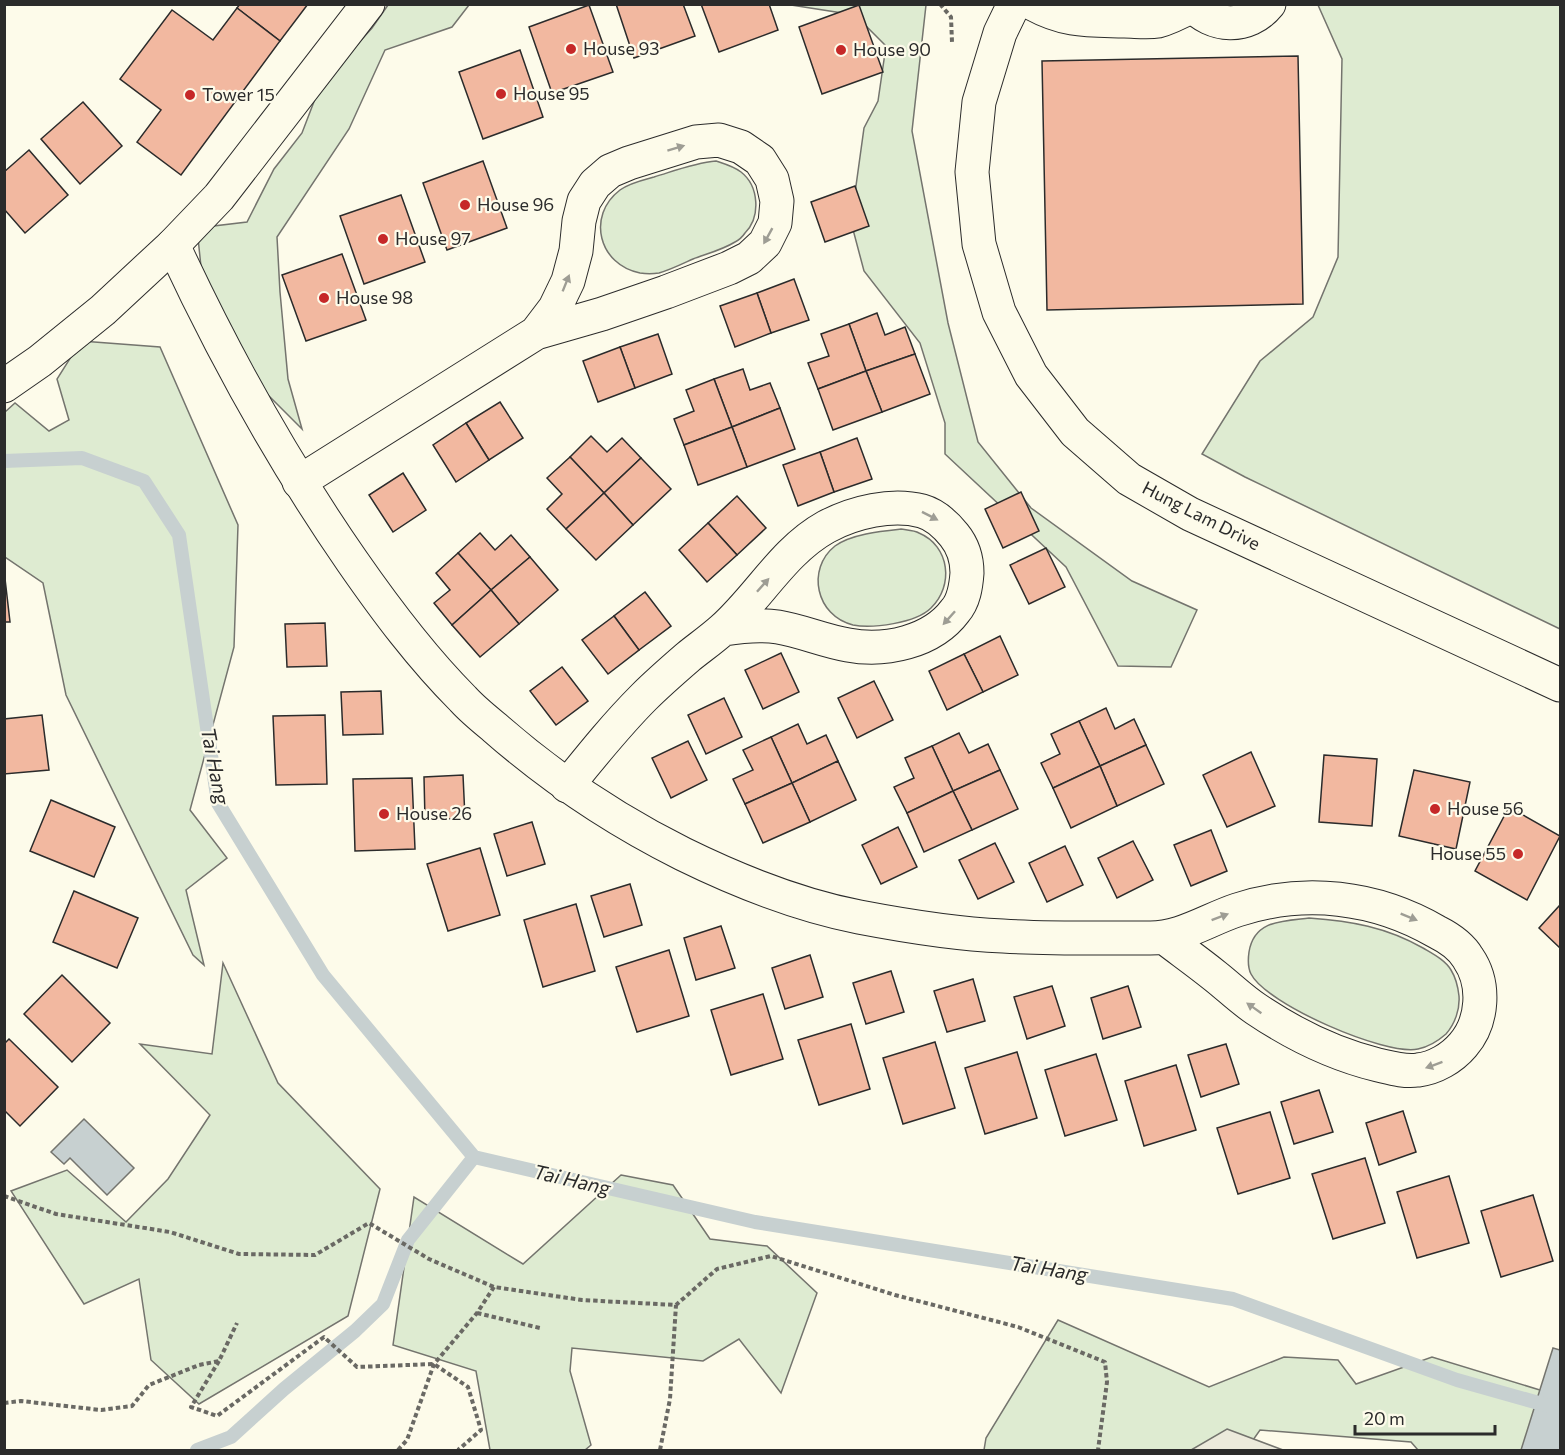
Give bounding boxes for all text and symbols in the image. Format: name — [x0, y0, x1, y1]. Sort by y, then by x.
place label: House 93 — [583, 37, 660, 59]
place label: House 90 — [853, 38, 931, 60]
marker: House 93 — [564, 42, 578, 56]
marker: House 90 — [834, 43, 848, 57]
place label: House 95 — [513, 82, 590, 104]
place label: Tower 15 — [202, 83, 275, 105]
marker: House 95 — [494, 87, 508, 101]
marker: Tower 15 — [183, 88, 197, 102]
one-way arrow — [667, 143, 685, 152]
place label: House 96 — [477, 193, 554, 215]
marker: House 96 — [458, 198, 472, 212]
place label: House 97 — [395, 227, 471, 249]
one-way arrow — [763, 227, 773, 244]
marker: House 97 — [376, 232, 390, 246]
one-way arrow — [562, 274, 571, 292]
place label: House 98 — [336, 286, 413, 308]
marker: House 98 — [317, 291, 331, 305]
street label: Hung Lam Drive — [1139, 476, 1264, 554]
one-way arrow — [922, 511, 939, 521]
one-way arrow — [756, 578, 769, 593]
one-way arrow — [943, 611, 957, 625]
water label: Tai Hang — [197, 725, 235, 808]
place label: House 56 — [1447, 797, 1524, 819]
place label: House 26 — [396, 802, 472, 824]
marker: House 56 — [1428, 802, 1442, 816]
marker: House 26 — [377, 807, 391, 821]
place label: House 55 — [1430, 842, 1506, 864]
marker: House 55 — [1511, 847, 1525, 861]
one-way arrow — [1211, 912, 1229, 922]
one-way arrow — [1400, 913, 1418, 923]
one-way arrow — [1247, 1002, 1263, 1014]
one-way arrow — [1425, 1061, 1443, 1071]
water label: Tai Hang — [531, 1159, 614, 1200]
water label: Tai Hang — [1009, 1250, 1091, 1286]
scale bar — [1355, 1398, 1494, 1436]
text: 20 m — [1364, 1407, 1405, 1429]

